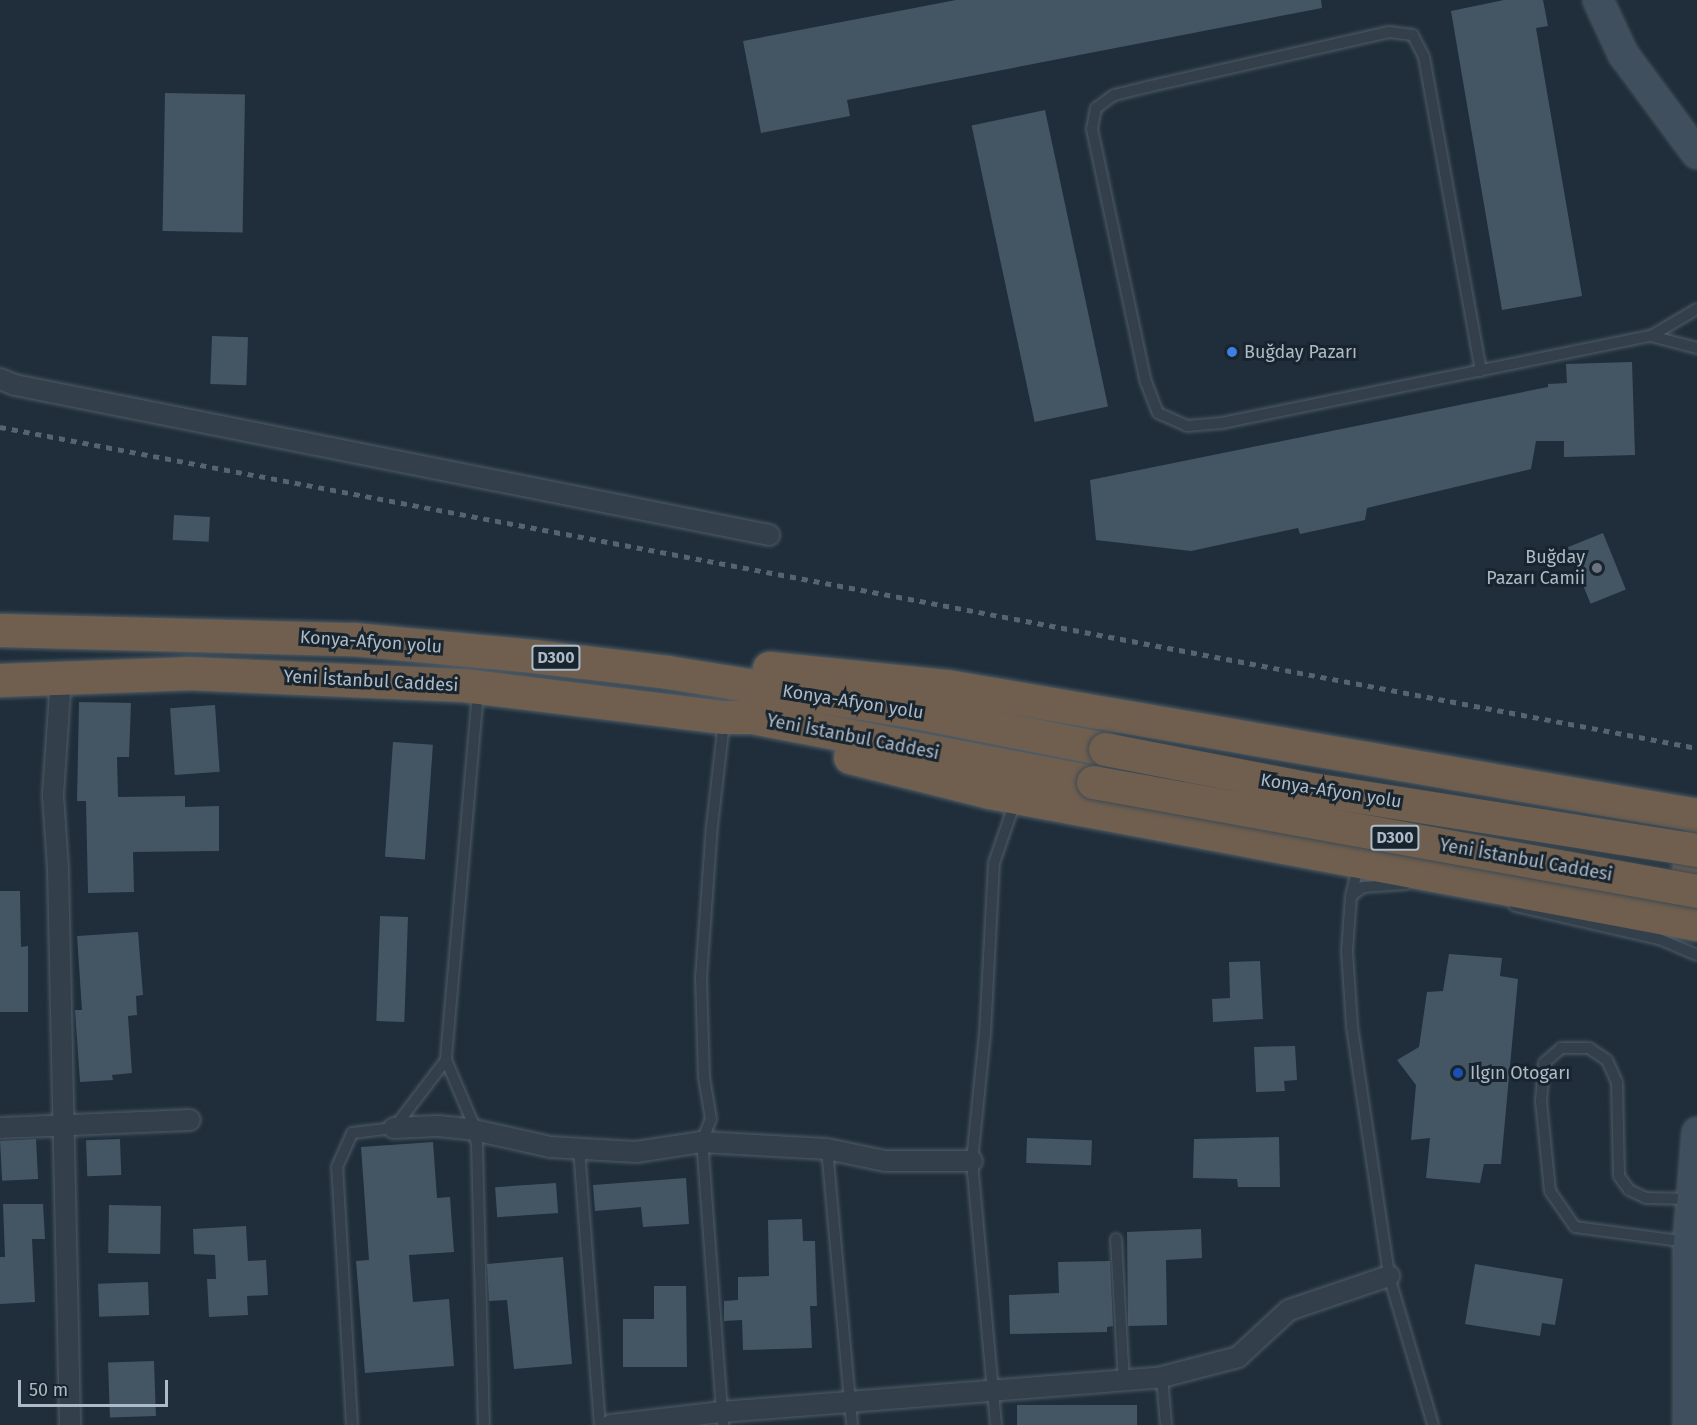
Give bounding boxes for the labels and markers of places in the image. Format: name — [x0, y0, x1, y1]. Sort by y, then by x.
place label: Buğday Pazarı — [1244, 341, 1357, 363]
marker: Buğday Pazarı — [1225, 345, 1239, 359]
place label: Buğday Pazarı Camii — [1486, 547, 1585, 590]
marker: Buğday Pazarı Camii — [1590, 561, 1604, 575]
place label: Ilgın Otogarı — [1470, 1062, 1570, 1084]
marker: Ilgın Otogarı — [1451, 1066, 1465, 1080]

